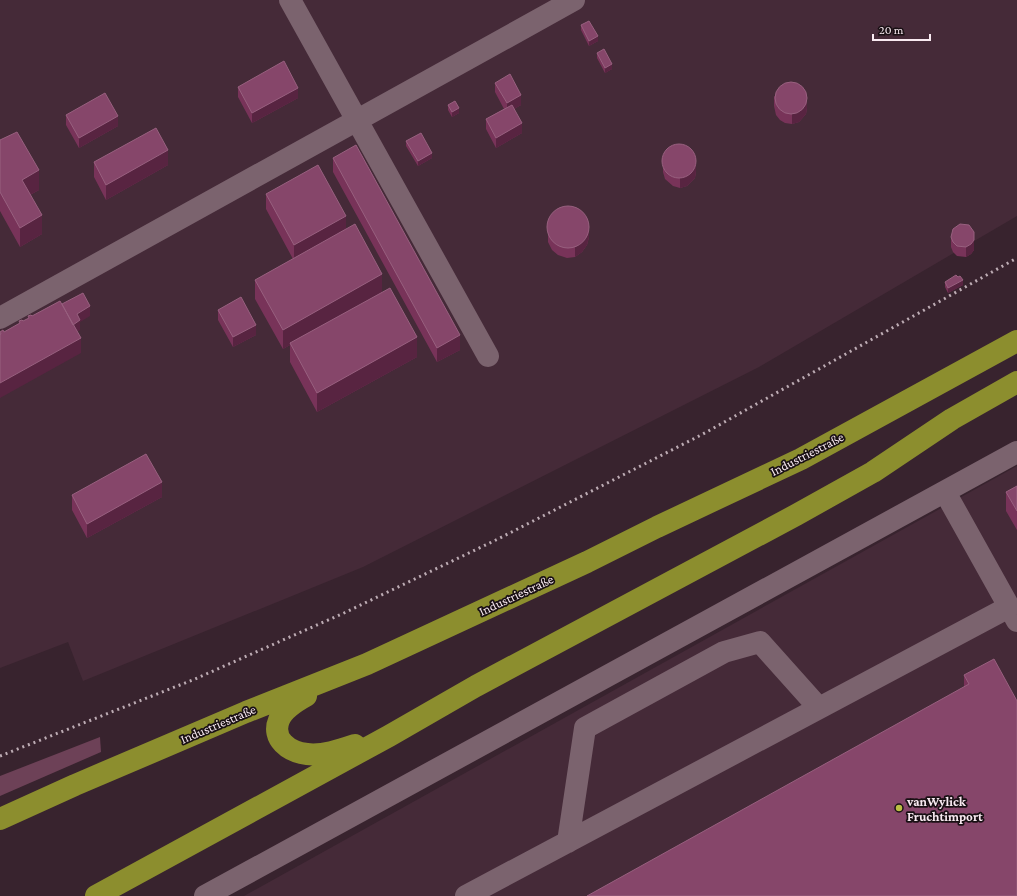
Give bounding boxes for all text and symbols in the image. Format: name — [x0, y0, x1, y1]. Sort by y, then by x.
scale bar — [873, 16, 930, 42]
text: 20 m — [879, 23, 904, 37]
street label: Industriestraße — [768, 429, 847, 479]
street label: Industriestraße — [476, 571, 556, 619]
street label: Industriestraße — [178, 701, 258, 747]
place label: vanWylick Fruchtimport — [906, 794, 983, 824]
marker: vanWylick Fruchtimport — [894, 803, 904, 813]

